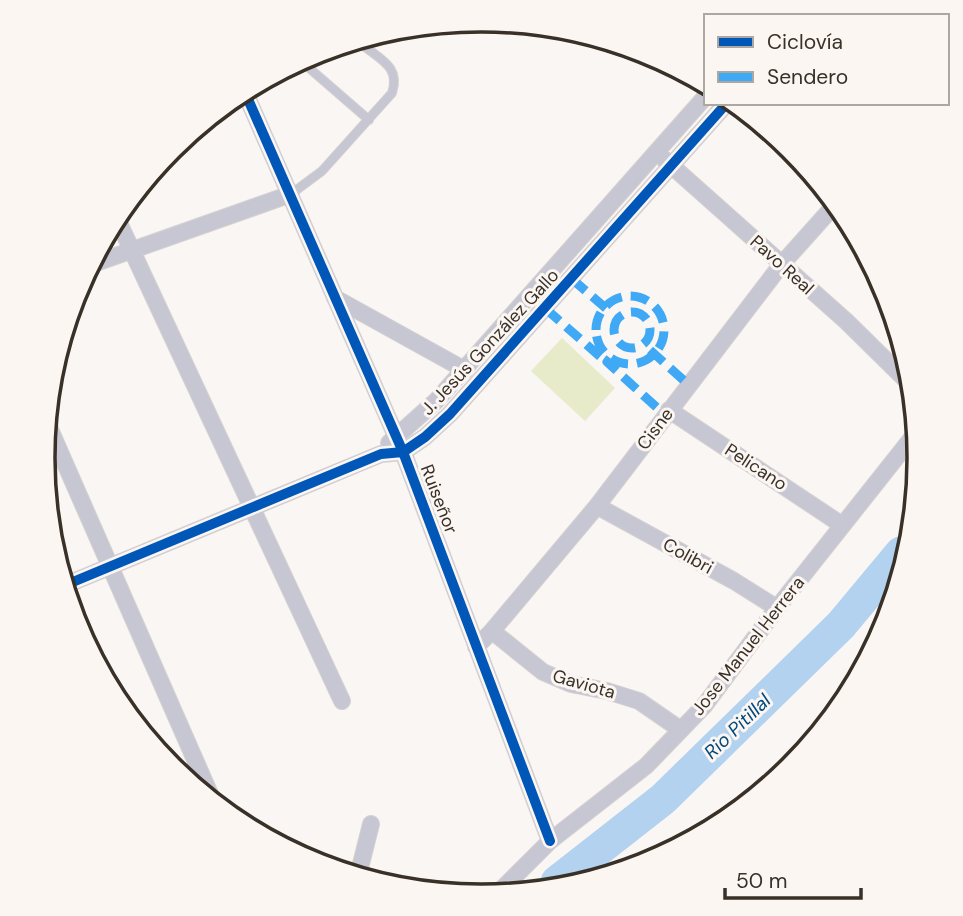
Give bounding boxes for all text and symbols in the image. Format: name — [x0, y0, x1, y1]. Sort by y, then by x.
legend — [704, 14, 949, 105]
text: Ciclovía — [767, 28, 843, 56]
text: Sendero — [767, 63, 848, 91]
street label: Pavo Real — [745, 230, 819, 300]
street label: J. Jesús González Gallo — [416, 264, 564, 420]
street label: Cisne — [631, 403, 679, 455]
street label: Pelicano — [720, 438, 792, 496]
street label: Ruiseñor — [415, 461, 463, 537]
street label: Colibri — [658, 532, 718, 580]
street label: Jose Manuel Herrera — [686, 571, 810, 721]
street label: Gaviota — [550, 664, 618, 704]
water label: Rio Pitillal — [699, 688, 777, 764]
scale bar — [725, 856, 862, 900]
text: 50 m — [736, 867, 787, 895]

